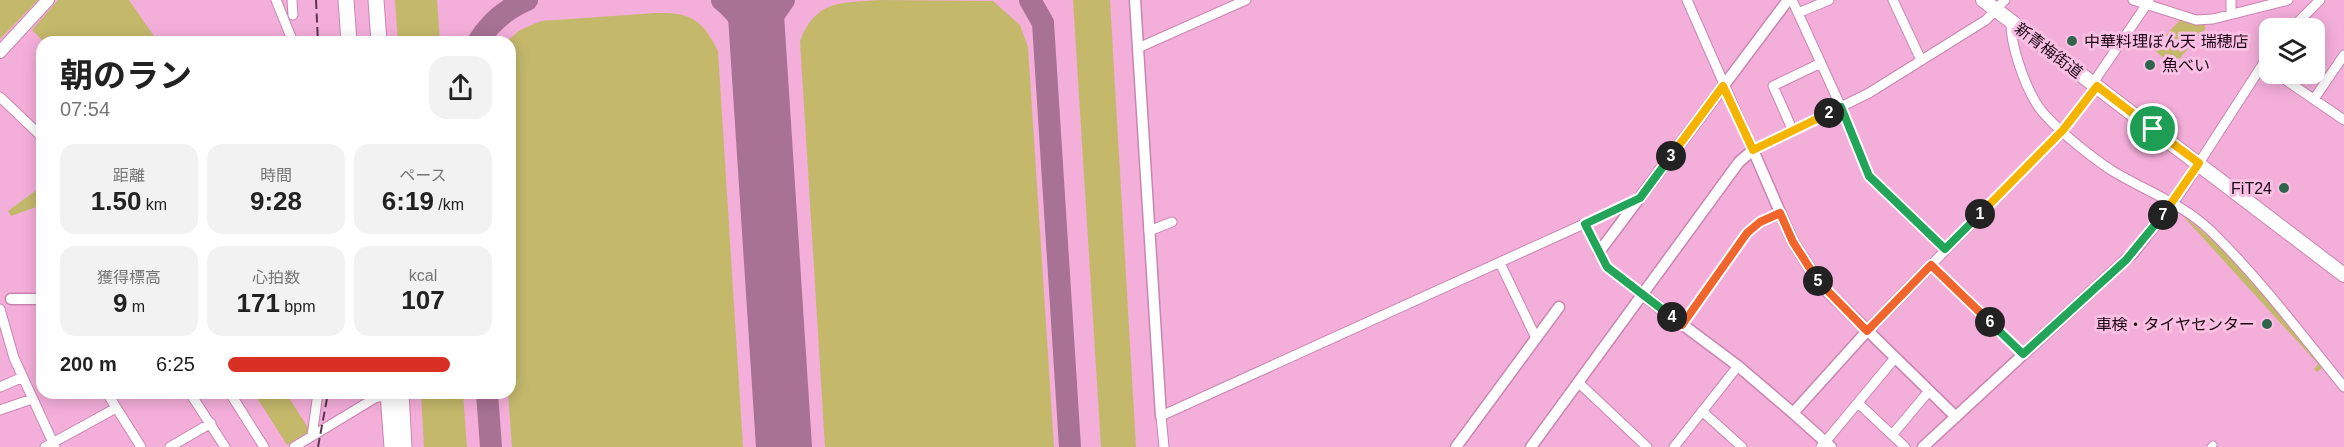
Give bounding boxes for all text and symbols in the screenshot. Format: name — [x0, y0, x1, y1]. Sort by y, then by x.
map controls — [2259, 18, 2325, 84]
button: layers — [2259, 18, 2325, 84]
street label: 新青梅街道 — [2012, 20, 2086, 81]
place label: 中華料理ぼん天 瑞穂店 — [2084, 33, 2248, 50]
marker: 中華料理ぼん天 瑞穂店 — [2065, 34, 2079, 48]
button: share — [429, 56, 492, 119]
place label: 魚べい — [2162, 56, 2210, 74]
text: 朝のラン — [60, 57, 192, 94]
marker: 魚べい — [2143, 58, 2157, 72]
text: 07:54 — [60, 98, 110, 120]
pin: 2 — [1814, 98, 1844, 128]
pin — [2127, 103, 2178, 154]
text: 2 — [1825, 104, 1833, 121]
icon: arrive — [2136, 112, 2169, 145]
pin: 3 — [1656, 141, 1686, 171]
text: 3 — [1667, 147, 1675, 164]
text: 距離 — [113, 167, 145, 184]
text: 時間 — [260, 167, 292, 184]
text: ペース — [399, 167, 447, 184]
place label: FiT24 — [2231, 180, 2272, 197]
marker: FiT24 — [2277, 181, 2291, 195]
text: 1.50 — [91, 186, 141, 216]
text: 9:28 — [250, 186, 302, 216]
text: 6:19 — [382, 186, 434, 216]
text: km — [141, 196, 167, 213]
text: /km — [434, 196, 464, 213]
pin: 1 — [1965, 199, 1995, 229]
pin: 7 — [2148, 200, 2178, 230]
text: 1 — [1976, 205, 1984, 222]
text: 7 — [2159, 206, 2167, 223]
pin: 5 — [1803, 266, 1833, 296]
text: kcal — [409, 267, 437, 284]
text: 獲得標高 — [97, 269, 161, 286]
text: 心拍数 — [252, 269, 300, 286]
text: 5 — [1814, 272, 1822, 289]
text: 107 — [401, 285, 445, 315]
text: 9 — [113, 288, 127, 318]
text: 171 — [237, 288, 280, 318]
text: m — [127, 298, 145, 315]
text: bpm — [280, 298, 315, 315]
pin: 4 — [1657, 302, 1687, 332]
pin: 6 — [1975, 307, 2005, 337]
text: 4 — [1668, 308, 1676, 325]
text: 6 — [1986, 313, 1994, 330]
place label: 車検・タイヤセンター — [2095, 316, 2255, 333]
marker: 車検・タイヤセンター — [2260, 317, 2274, 331]
text: 200 m — [60, 353, 117, 375]
text: 6:25 — [156, 353, 195, 375]

